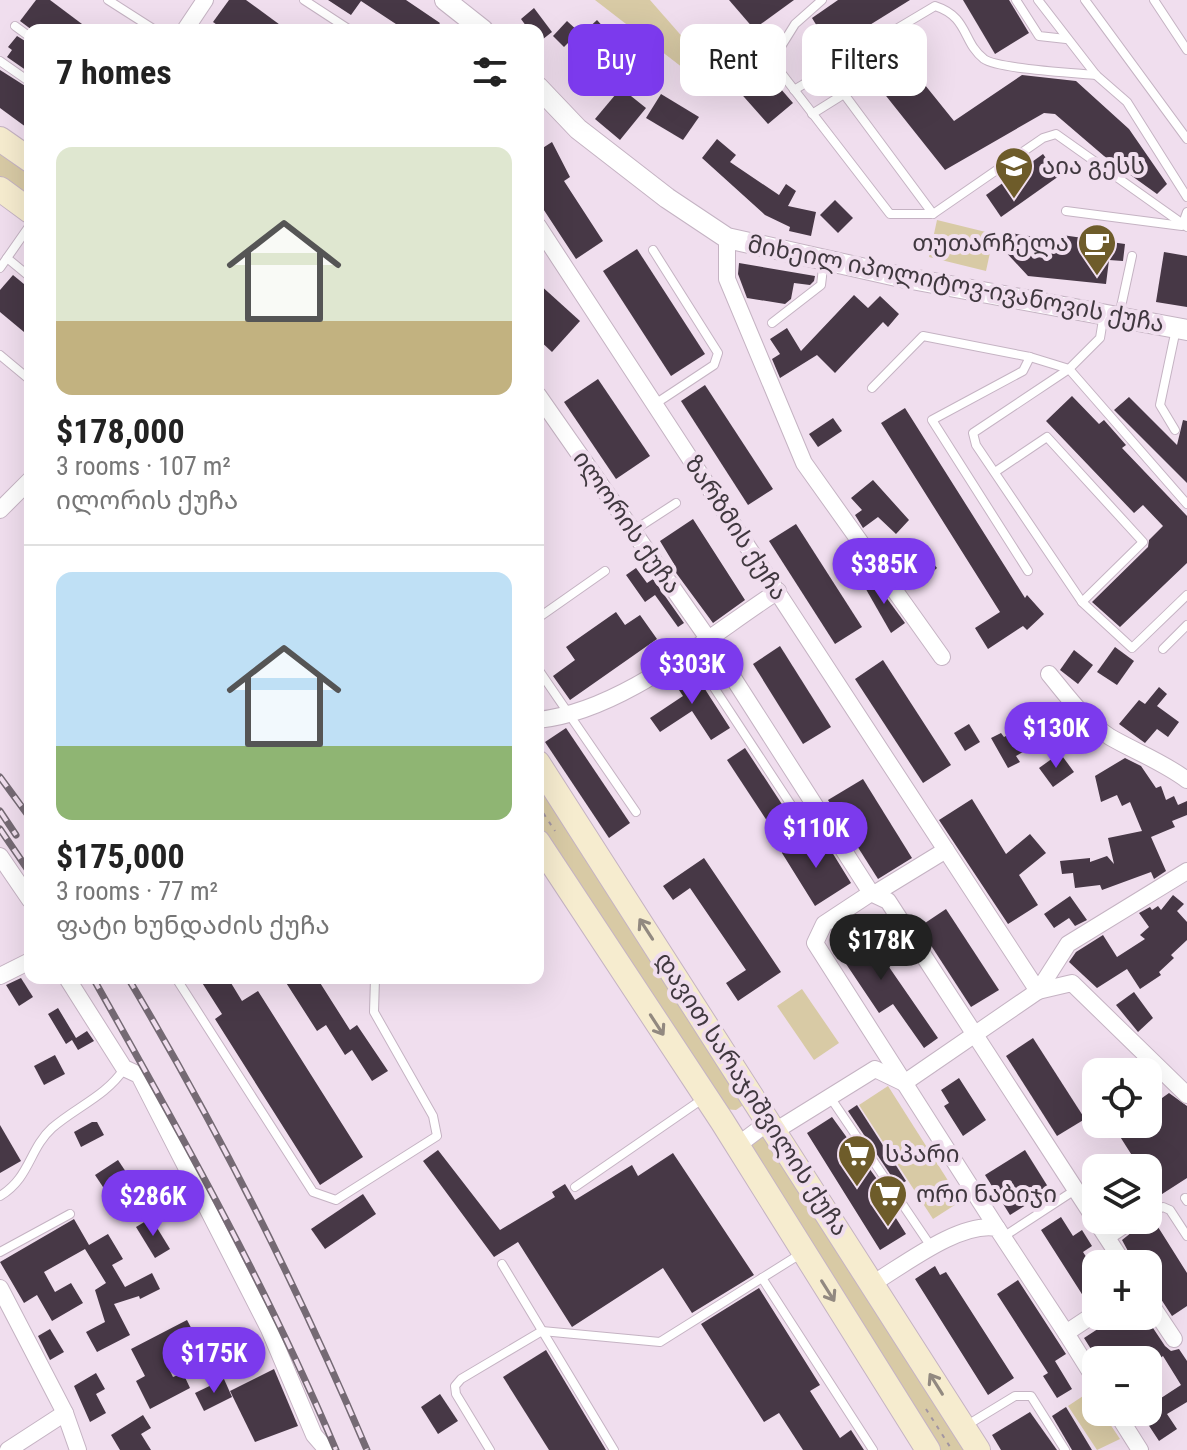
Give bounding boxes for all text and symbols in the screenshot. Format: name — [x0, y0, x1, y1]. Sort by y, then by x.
chip: Buy — [568, 24, 664, 96]
chip: Rent — [680, 24, 786, 96]
chip: Filters — [802, 24, 927, 96]
icon: filters — [468, 50, 512, 94]
text: 7 homes — [56, 52, 172, 92]
school or university icon: აია გესს — [993, 145, 1035, 200]
place label: აია გესს — [1042, 152, 1145, 180]
icon: home — [212, 199, 356, 343]
cafe icon: თუთარჩელა — [1076, 222, 1118, 277]
place label: თუთარჩელა — [912, 229, 1069, 257]
street label: მიხეილ იპოლიტოვ-ივანოვის ქუჩა — [745, 230, 1167, 338]
text: $178,000 — [56, 411, 185, 451]
street label: ილორის ქუჩა — [567, 445, 687, 599]
text: 3 rooms · 107 m² — [56, 451, 231, 481]
street label: ზარზმის ქუჩა — [679, 451, 793, 605]
text: ილორის ქუჩა — [56, 485, 238, 515]
pin: $385K — [828, 538, 940, 606]
text: $385K — [851, 549, 917, 579]
icon: home — [212, 624, 356, 768]
pin: $303K — [636, 638, 748, 706]
text: $303K — [659, 649, 725, 679]
pin: $130K — [1000, 702, 1112, 770]
text: $130K — [1023, 713, 1089, 743]
pin: $110K — [760, 802, 872, 870]
text: $110K — [783, 813, 849, 843]
text: $175,000 — [56, 836, 185, 876]
text: 3 rooms · 77 m² — [56, 876, 218, 906]
text: ფატი ხუნდაძის ქუჩა — [56, 910, 330, 940]
pin: $178K — [825, 914, 937, 982]
one-way arrow — [637, 918, 653, 941]
text: $178K — [848, 925, 914, 955]
street label: დავით სარაჯიშვილის ქუჩა — [650, 947, 854, 1241]
one-way arrow — [650, 1013, 666, 1036]
map controls — [1082, 1058, 1162, 1426]
button: locate — [1082, 1058, 1162, 1138]
supermarket icon: სპარი — [836, 1133, 878, 1188]
place label: სპარი — [885, 1140, 960, 1168]
button: layers — [1082, 1154, 1162, 1234]
pin: $286K — [97, 1170, 209, 1238]
supermarket icon: ორი ნაბიჯი — [867, 1173, 909, 1228]
place label: ორი ნაბიჯი — [916, 1180, 1057, 1208]
text: $286K — [120, 1181, 186, 1211]
button: + — [1082, 1250, 1162, 1330]
one-way arrow — [820, 1279, 836, 1302]
pin: $175K — [158, 1327, 270, 1395]
text: $175K — [181, 1338, 247, 1368]
button: − — [1082, 1346, 1162, 1426]
one-way arrow — [928, 1373, 944, 1396]

